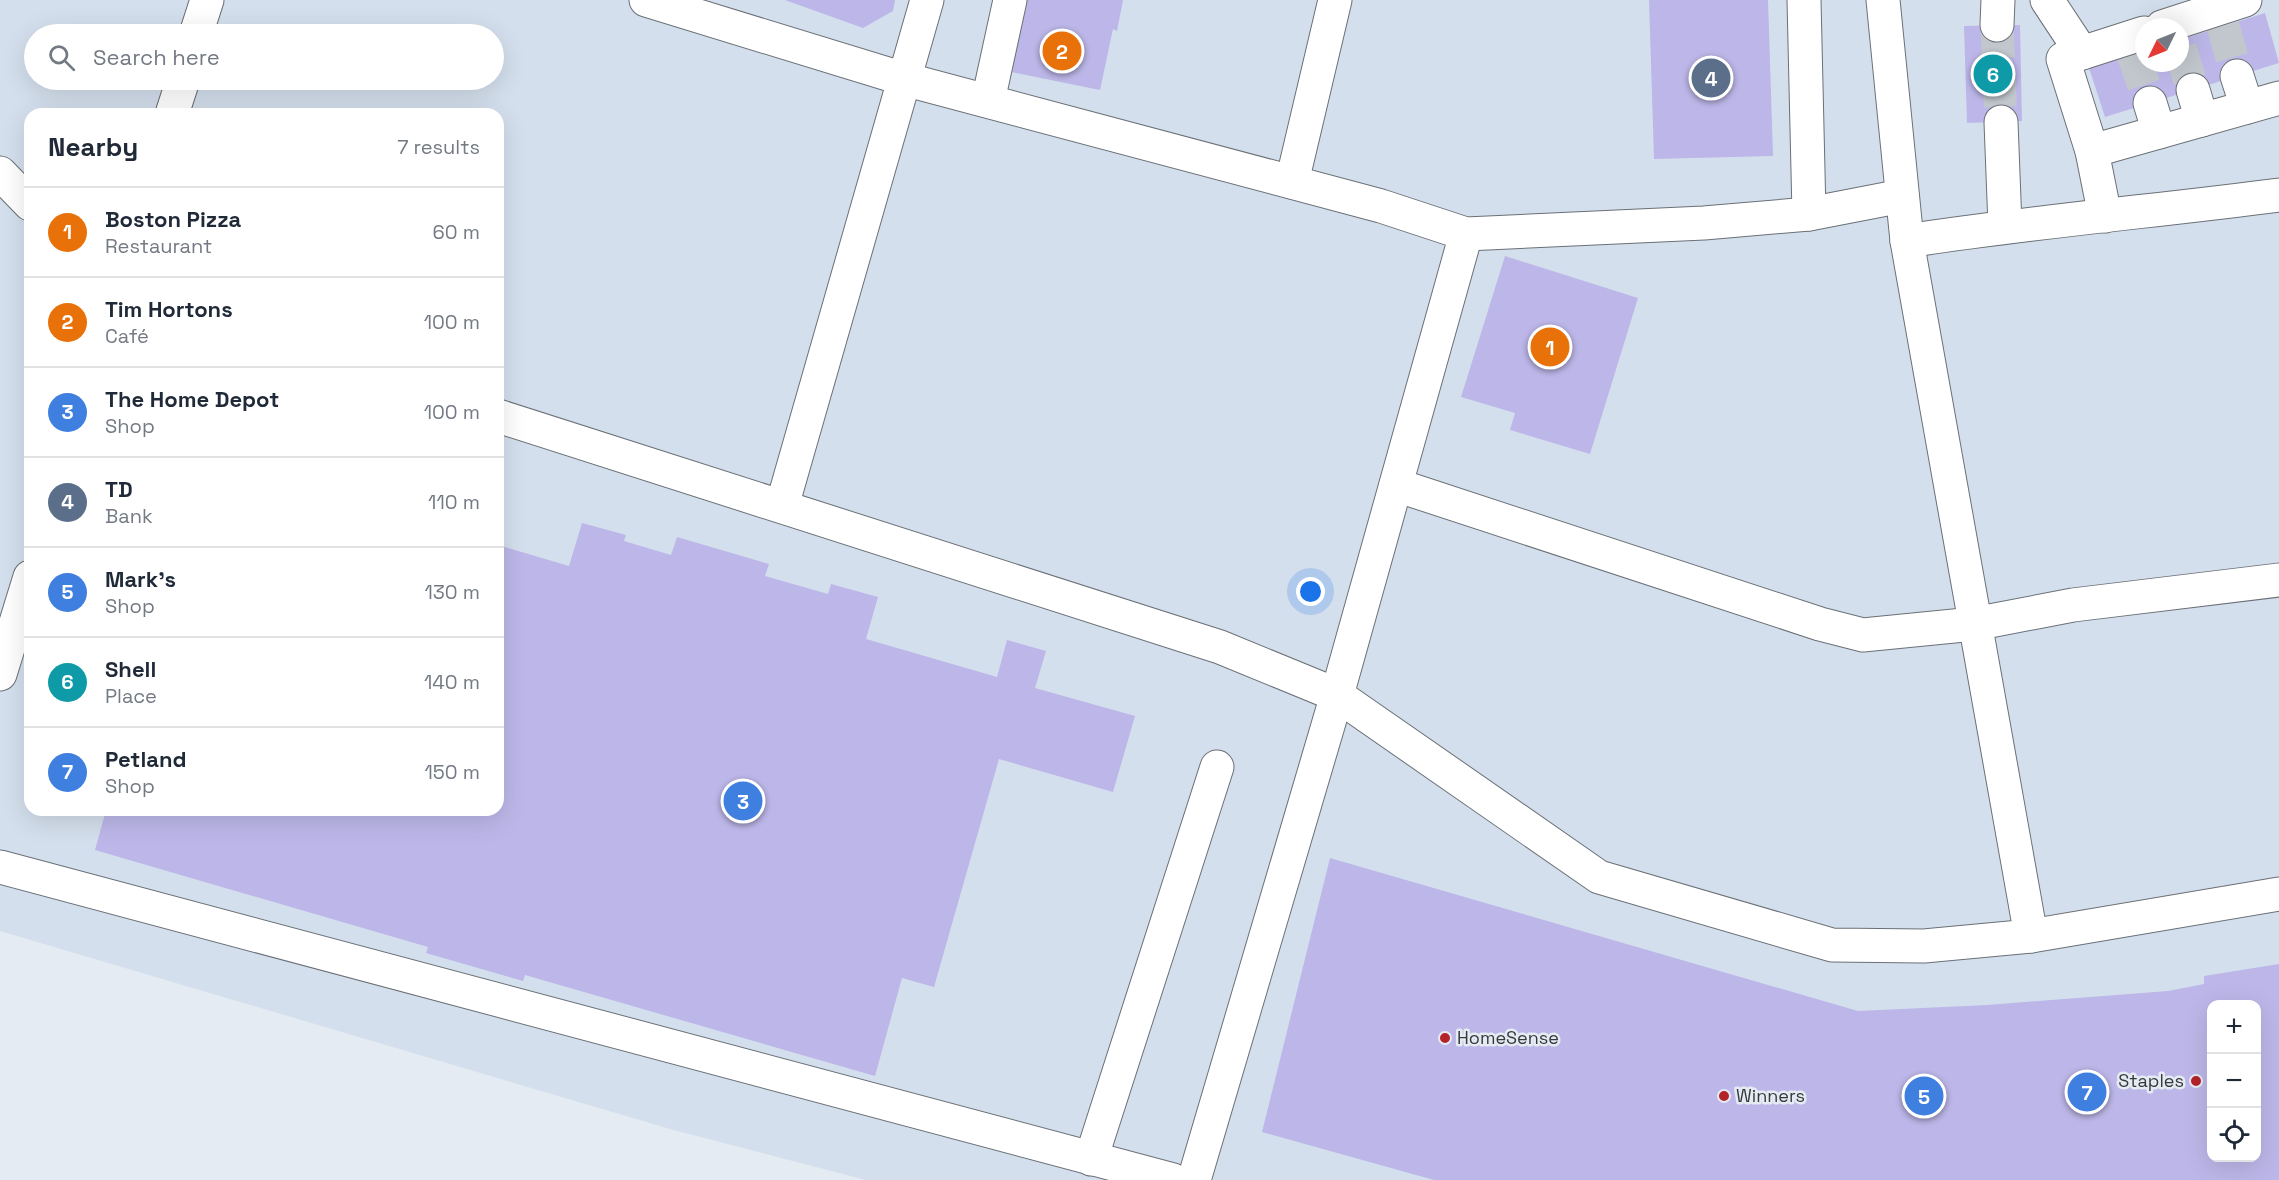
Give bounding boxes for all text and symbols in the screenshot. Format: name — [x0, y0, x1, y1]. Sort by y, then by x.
north arrow — [2135, 18, 2189, 72]
search box — [24, 24, 504, 90]
pin: 2 — [1042, 28, 1082, 74]
icon: search — [45, 41, 78, 74]
text: Search here — [93, 43, 220, 71]
pin: 6 — [1974, 52, 2012, 97]
pin: 4 — [1692, 56, 1730, 100]
text: Nearby — [48, 130, 138, 164]
text: 7 results — [397, 134, 480, 160]
text: Boston Pizza — [105, 205, 241, 233]
text: 1 — [63, 219, 72, 245]
text: 60 m — [433, 219, 480, 245]
text: Restaurant — [105, 233, 212, 259]
text: Tim Hortons — [105, 295, 233, 323]
text: 2 — [62, 309, 73, 335]
text: 100 m — [424, 309, 480, 335]
text: Café — [105, 323, 149, 349]
pin: 1 — [1530, 324, 1570, 370]
text: The Home Depot — [105, 385, 279, 413]
text: 3 — [61, 399, 74, 425]
text: 100 m — [424, 399, 480, 425]
text: Shop — [105, 413, 155, 439]
text: TD — [105, 475, 133, 503]
text: 4 — [61, 489, 74, 515]
text: 110 m — [428, 489, 480, 515]
text: Bank — [105, 503, 153, 529]
text: Mark's — [105, 565, 176, 593]
your location — [1296, 577, 1325, 606]
text: 5 — [62, 579, 74, 605]
text: 130 m — [424, 579, 480, 605]
text: Shop — [105, 593, 155, 619]
text: Shell — [105, 655, 156, 683]
text: 6 — [61, 669, 74, 695]
text: 140 m — [424, 669, 480, 695]
text: Place — [105, 683, 157, 709]
text: Petland — [105, 745, 187, 773]
text: 7 — [62, 759, 73, 785]
text: 150 m — [425, 759, 480, 785]
text: Shop — [105, 773, 155, 799]
pin: 3 — [724, 778, 762, 824]
map controls — [2207, 1000, 2261, 1162]
button: + — [2207, 1000, 2261, 1054]
place label: HomeSense — [1457, 1026, 1559, 1049]
marker: HomeSense — [1438, 1031, 1452, 1045]
button: − — [2207, 1054, 2261, 1108]
place label: Staples — [2118, 1069, 2184, 1092]
pin: 7 — [2068, 1070, 2106, 1114]
pin: 5 — [1904, 1074, 1944, 1118]
marker: Staples — [2189, 1074, 2203, 1088]
place label: Winners — [1736, 1084, 1805, 1107]
marker: Winners — [1717, 1089, 1731, 1103]
button: locate — [2207, 1108, 2261, 1162]

